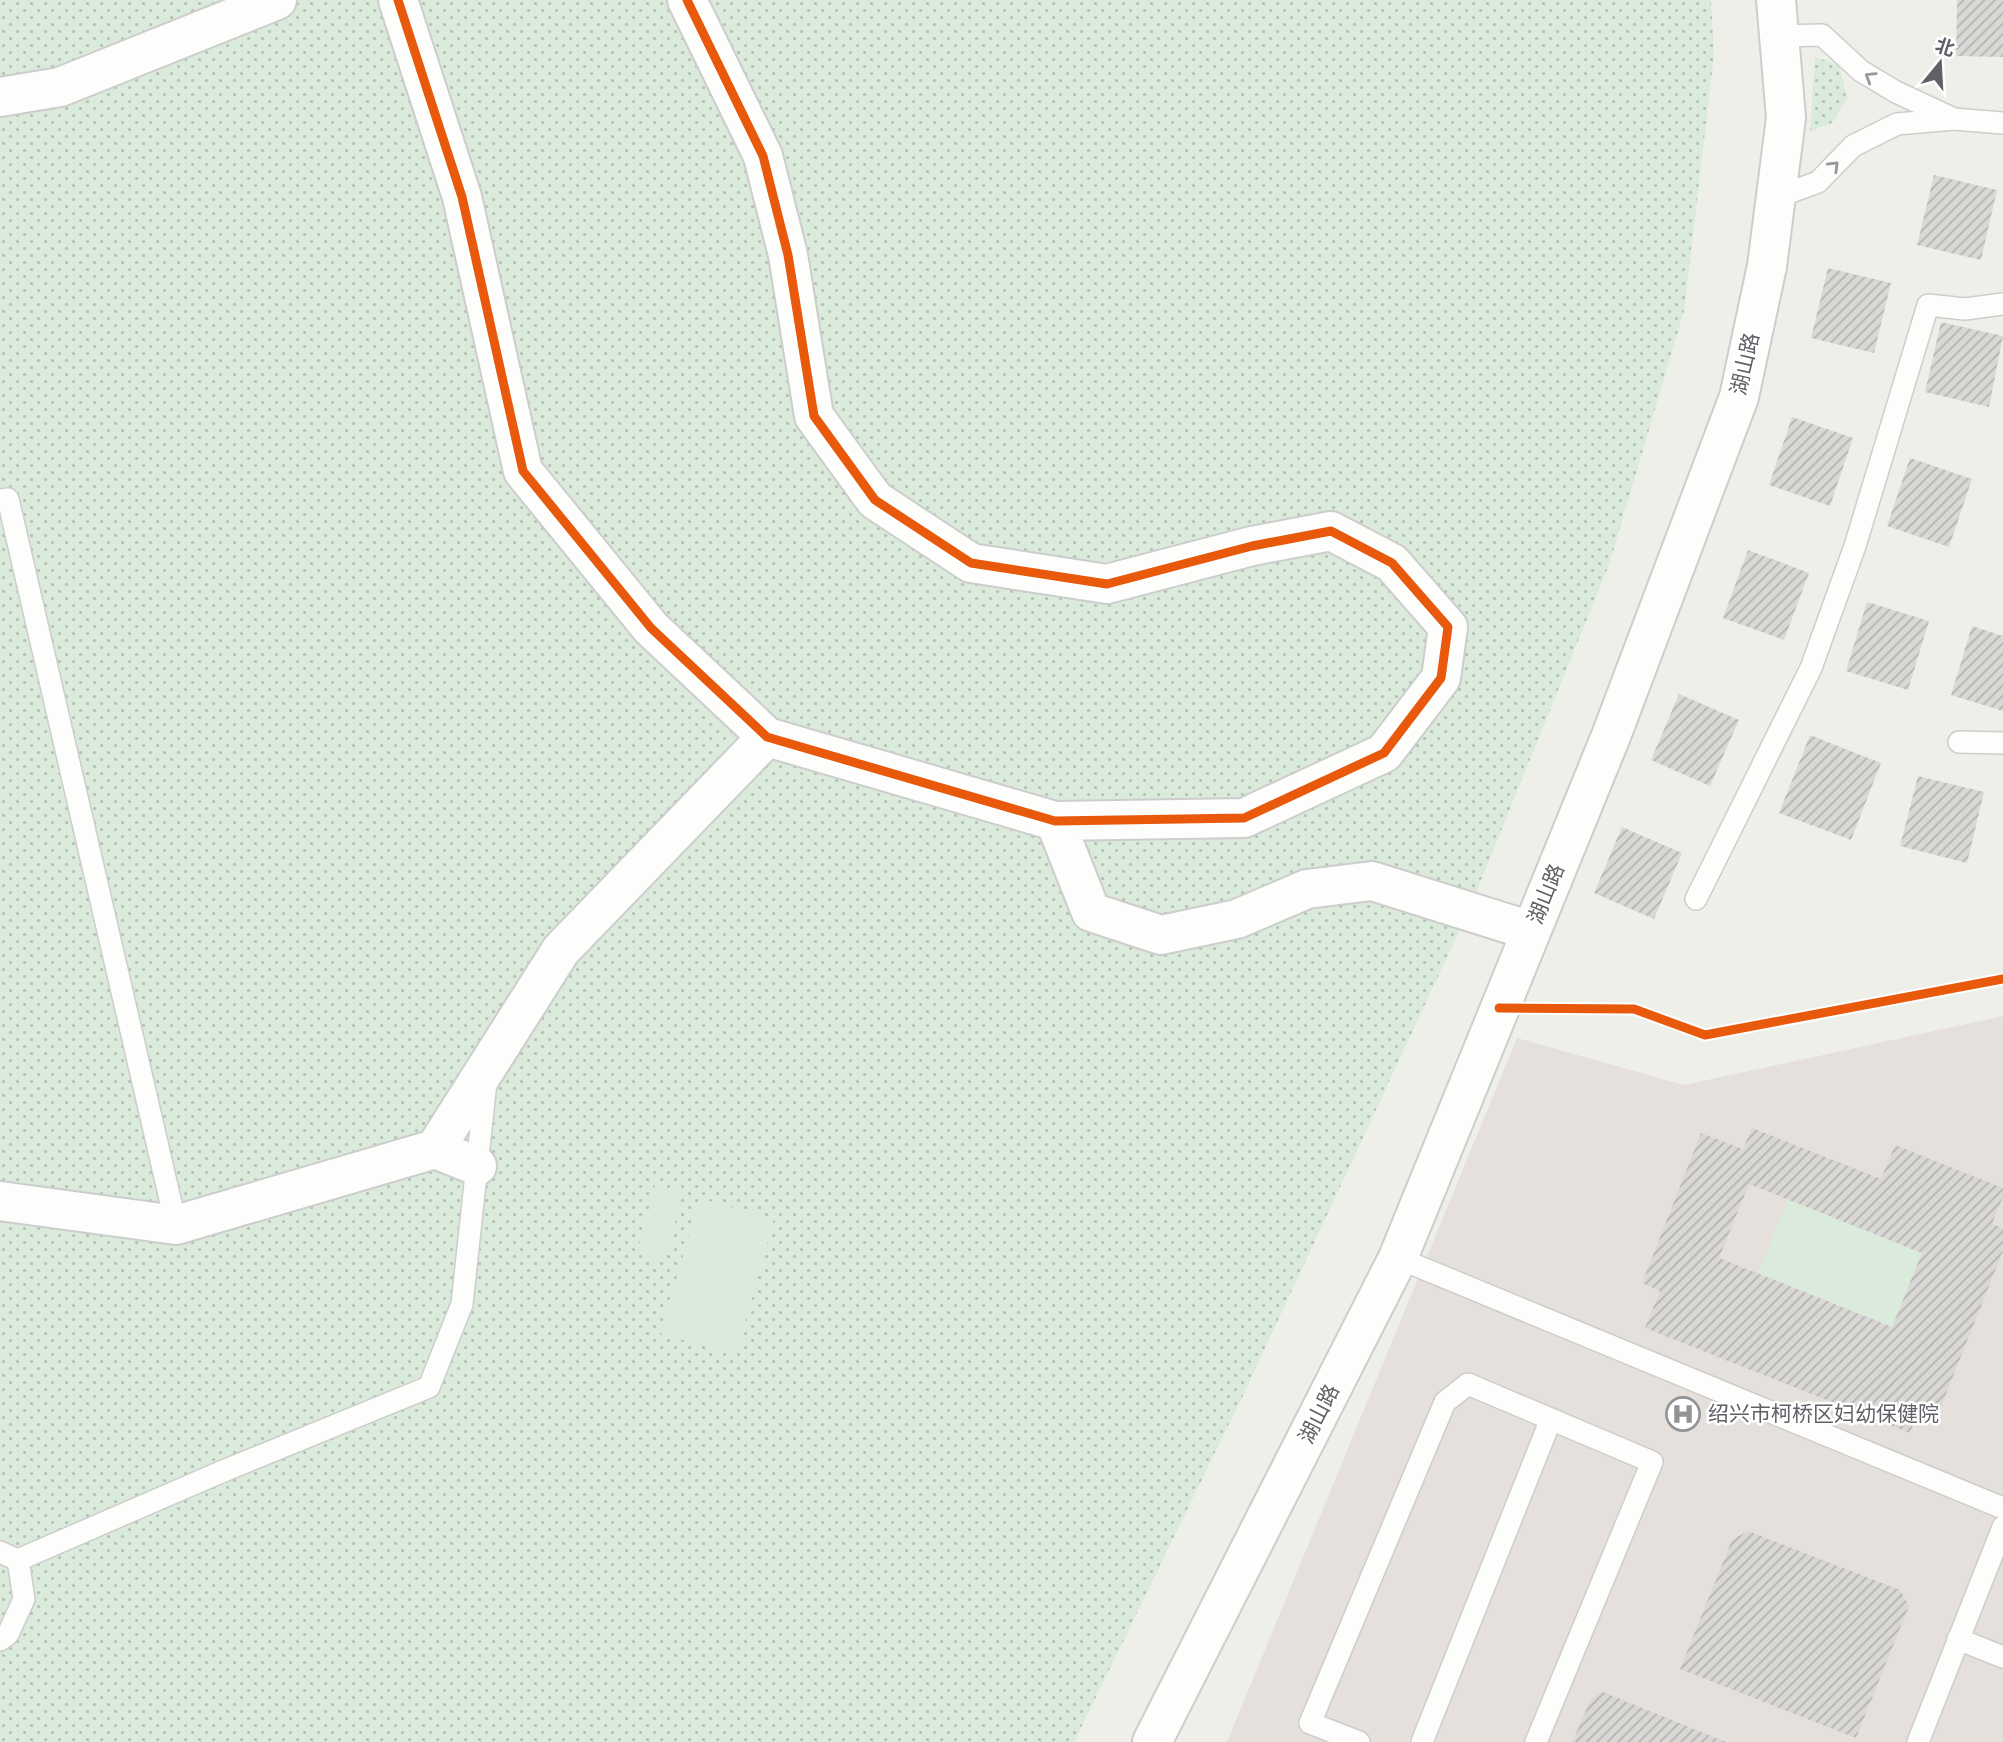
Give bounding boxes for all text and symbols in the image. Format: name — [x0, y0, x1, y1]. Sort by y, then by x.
north arrow — [1905, 28, 1975, 98]
text: 北 — [1933, 32, 1958, 60]
one-way arrow — [1865, 72, 1878, 85]
one-way arrow — [1825, 161, 1838, 174]
street label: 湖山路 — [1724, 330, 1763, 397]
street label: 湖山路 — [1521, 860, 1568, 927]
street label: 湖山路 — [1292, 1380, 1343, 1447]
hospital icon: 绍兴市柯桥区妇幼保健院 — [1664, 1395, 1702, 1433]
place label: 绍兴市柯桥区妇幼保健院 — [1708, 1400, 1939, 1425]

